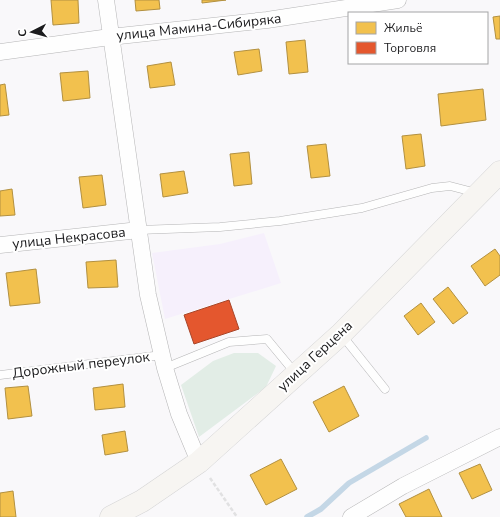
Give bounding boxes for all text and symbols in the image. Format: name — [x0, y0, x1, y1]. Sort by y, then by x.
street label: улица Мамина-Сибиряка — [116, 9, 282, 45]
north arrow — [12, 12, 52, 52]
legend — [348, 12, 488, 64]
text: Жильё — [384, 20, 422, 36]
text: С — [15, 28, 30, 37]
text: Торговля — [384, 40, 436, 56]
street label: улица Некрасова — [11, 223, 127, 253]
street label: улица Герцена — [273, 316, 357, 396]
street label: Дорожный переулок — [11, 347, 151, 383]

